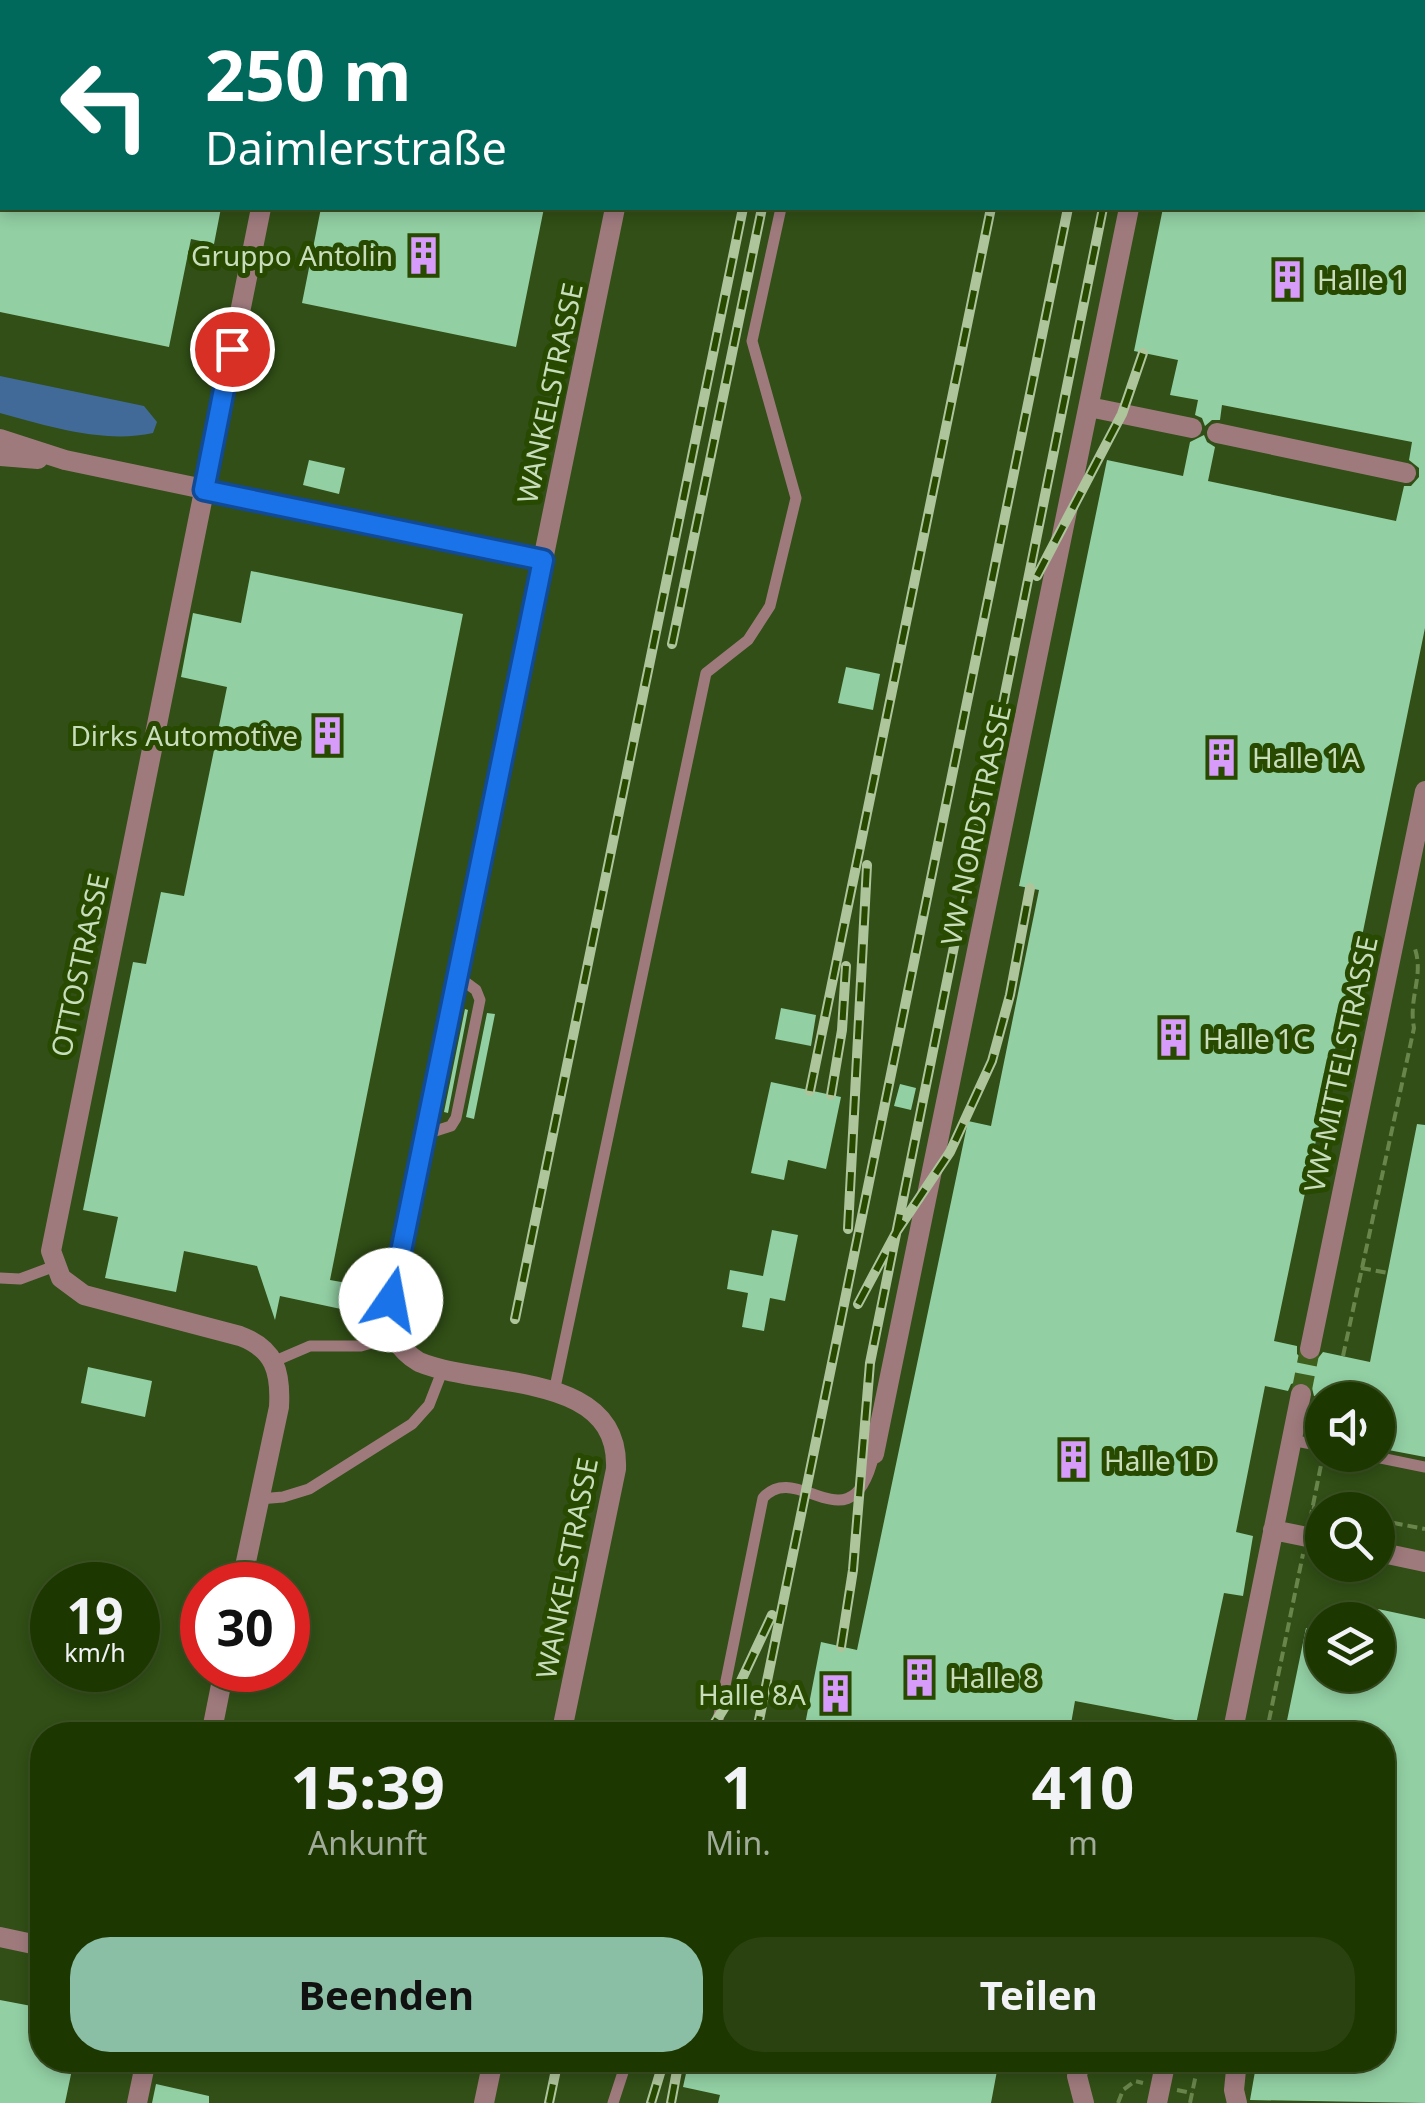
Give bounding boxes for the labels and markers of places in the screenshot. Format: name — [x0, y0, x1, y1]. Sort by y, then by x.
building icon: Gruppo Antolin — [402, 234, 444, 276]
place label: Gruppo Antolin — [191, 236, 393, 274]
building icon: Halle 1 — [1266, 258, 1308, 300]
place label: Halle 1 — [1317, 260, 1407, 298]
pin — [190, 307, 275, 392]
building icon: Dirks Automotive — [307, 714, 349, 756]
place label: Dirks Automotive — [70, 716, 298, 754]
building icon: Halle 1A — [1201, 736, 1243, 778]
place label: Halle 1A — [1252, 738, 1360, 776]
building icon: Halle 1C — [1152, 1017, 1194, 1059]
place label: Halle 1C — [1203, 1019, 1311, 1057]
building icon: Halle 1D — [1053, 1439, 1095, 1481]
place label: Halle 1D — [1104, 1441, 1214, 1479]
building icon: Halle 8 — [898, 1656, 940, 1698]
place label: Halle 8 — [949, 1658, 1039, 1696]
building icon: Halle 8A — [815, 1673, 857, 1715]
place label: Halle 8A — [698, 1675, 806, 1713]

